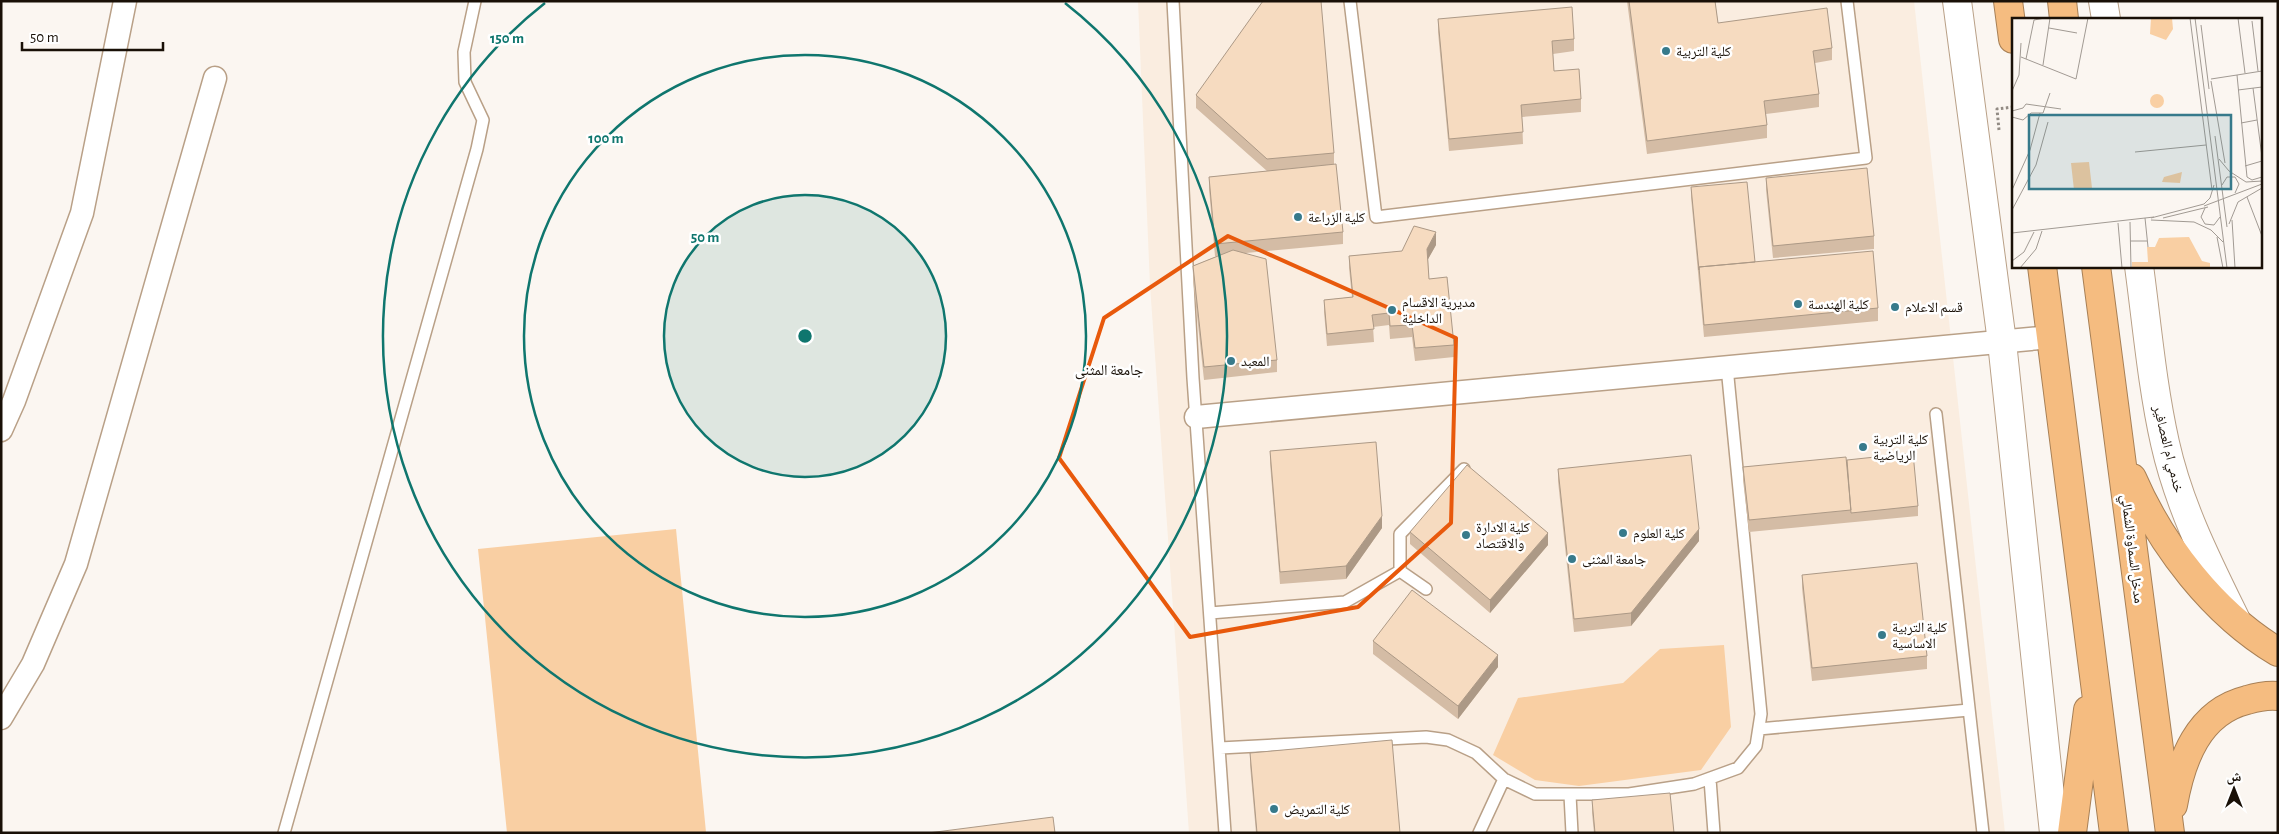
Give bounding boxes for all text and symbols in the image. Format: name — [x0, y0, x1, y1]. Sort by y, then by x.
inset map — [2012, 18, 2262, 268]
scale bar — [22, 20, 164, 52]
text: 50 m — [30, 30, 59, 45]
text: 150 m — [490, 31, 524, 46]
marker: كلية التربية — [1660, 45, 1672, 57]
place label: كلية التربية — [1676, 45, 1731, 60]
text: 100 m — [588, 131, 624, 146]
marker: كلية الزراعة — [1292, 211, 1304, 223]
place label: كلية الزراعة — [1308, 211, 1365, 226]
text: 50 m — [691, 230, 719, 245]
place label: مديرية الاقسام الداخلية — [1402, 296, 1475, 326]
marker: كلية الهندسة — [1792, 298, 1804, 310]
place label: كلية الهندسة — [1808, 298, 1869, 312]
marker: قسم الاعلام — [1889, 301, 1901, 313]
place label: قسم الاعلام — [1905, 301, 1963, 317]
marker: مديرية الاقسام الداخلية — [1386, 304, 1398, 316]
centre of rings — [796, 327, 814, 345]
marker: المعبد — [1225, 355, 1237, 367]
place label: المعبد — [1241, 355, 1270, 369]
district label: جامعة المثنى — [1075, 363, 1144, 380]
street label: خدمي ام العصافير — [2147, 403, 2186, 495]
place label: كلية التربية الرياضية — [1873, 433, 1928, 464]
marker: كلية التربية الرياضية — [1857, 441, 1869, 453]
street label: مدخل السماوة الشمالي — [2115, 494, 2146, 605]
place label: كلية الادارة والاقتصاد — [1476, 521, 1530, 552]
marker: كلية العلوم — [1617, 527, 1629, 539]
place label: كلية العلوم — [1633, 527, 1685, 543]
marker: كلية الادارة والاقتصاد — [1460, 529, 1472, 541]
marker: جامعة المثنى — [1566, 553, 1578, 565]
place label: جامعة المثنى — [1582, 553, 1646, 568]
place label: كلية التربية الاساسية — [1892, 621, 1947, 651]
marker: كلية التربية الاساسية — [1876, 629, 1888, 641]
north arrow — [2209, 764, 2259, 814]
text: ش — [2227, 770, 2242, 785]
marker: كلية التمريض — [1268, 803, 1280, 815]
place label: كلية التمريض — [1284, 803, 1350, 818]

